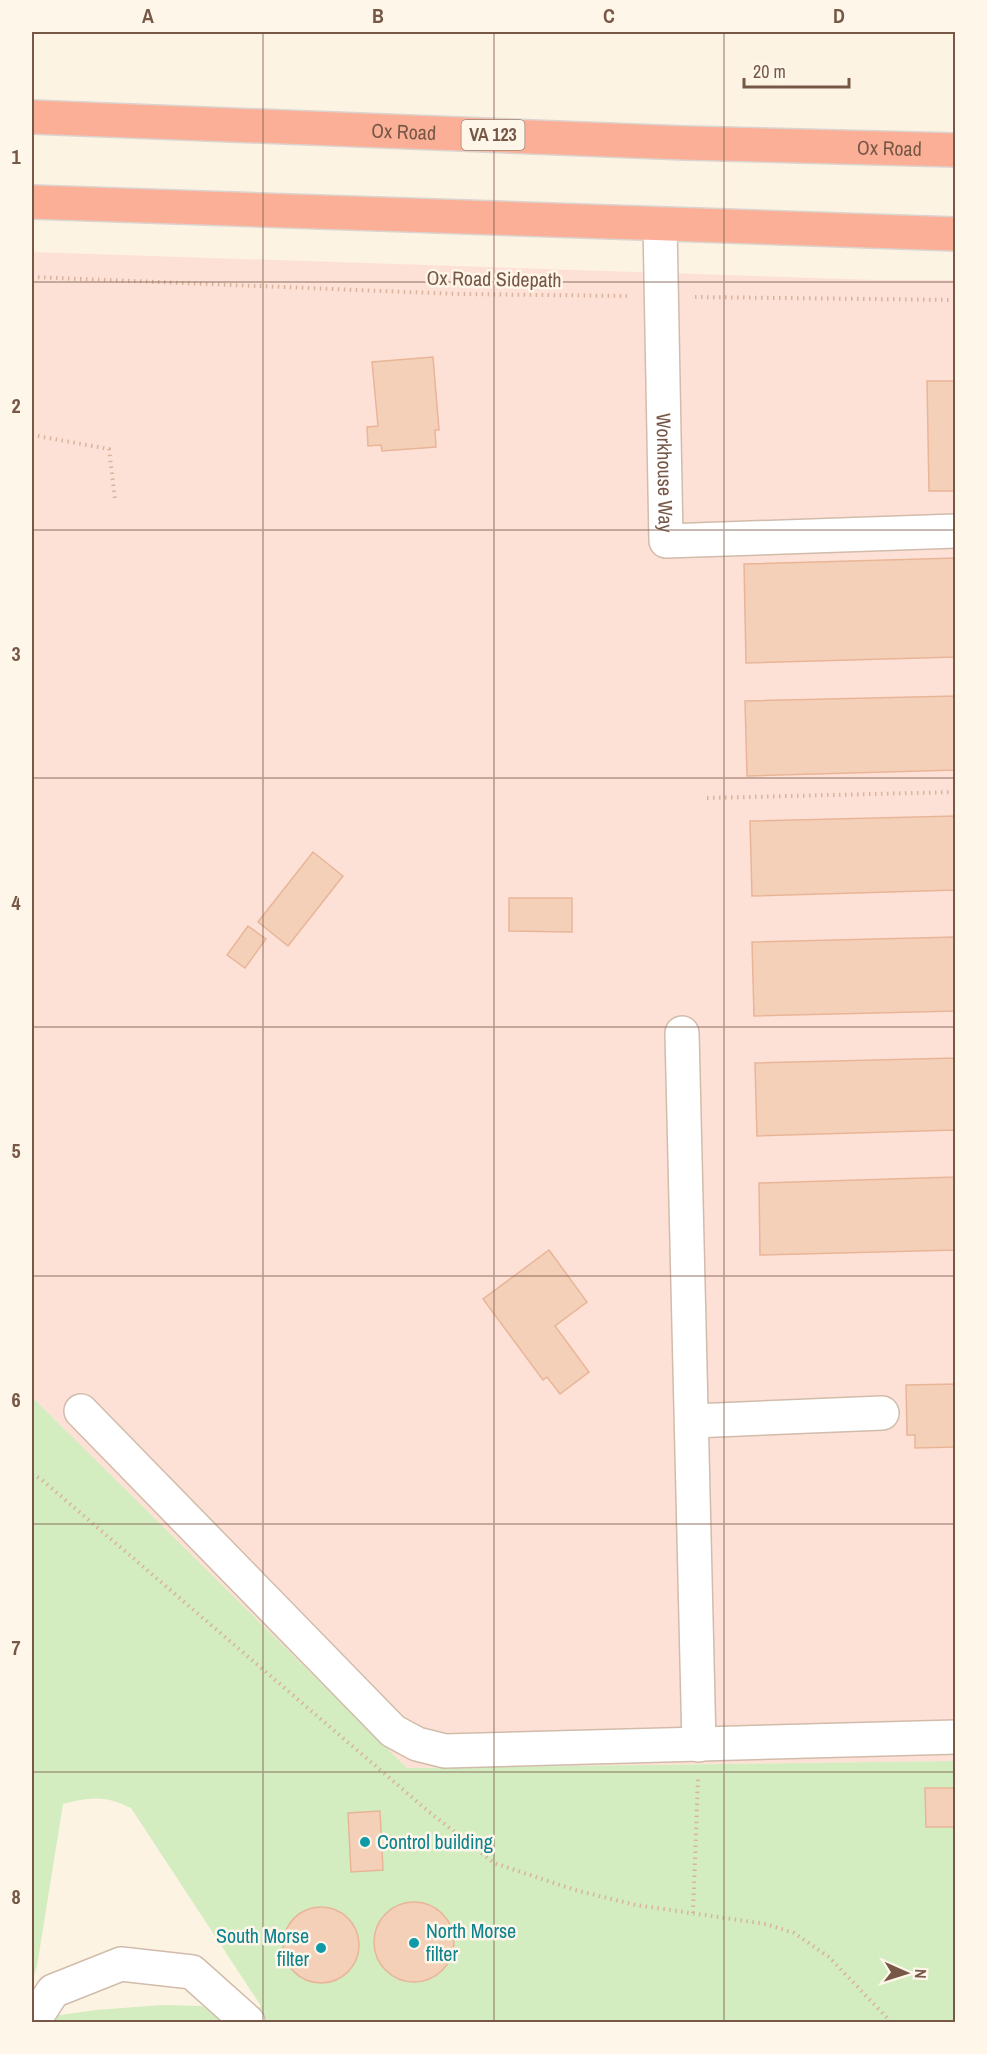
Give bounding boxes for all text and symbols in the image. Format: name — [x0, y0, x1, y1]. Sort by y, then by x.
text: A — [142, 2, 154, 29]
text: B — [372, 2, 384, 29]
text: C — [603, 2, 615, 29]
text: D — [833, 2, 845, 29]
scale bar — [744, 51, 849, 89]
text: 20 m — [753, 59, 786, 84]
street label: Ox Road — [371, 117, 437, 146]
road number: VA 123 — [462, 120, 524, 150]
street label: Ox Road — [857, 133, 922, 162]
text: 1 — [11, 143, 21, 170]
street label: Ox Road Sidepath — [426, 264, 562, 293]
text: 2 — [11, 392, 21, 419]
street label: Workhouse Way — [651, 413, 680, 534]
text: 3 — [11, 640, 21, 667]
text: 4 — [11, 889, 21, 916]
text: 5 — [11, 1137, 21, 1164]
text: 6 — [11, 1386, 21, 1413]
text: 7 — [11, 1634, 21, 1661]
place label: Control building — [377, 1828, 493, 1855]
marker: Control building — [358, 1835, 372, 1849]
text: 8 — [11, 1883, 21, 1910]
place label: North Morse filter — [426, 1917, 516, 1967]
place label: South Morse filter — [216, 1922, 310, 1972]
marker: North Morse filter — [407, 1936, 421, 1950]
marker: South Morse filter — [314, 1941, 328, 1955]
north arrow — [876, 1943, 936, 2003]
text: N — [910, 1968, 932, 1979]

